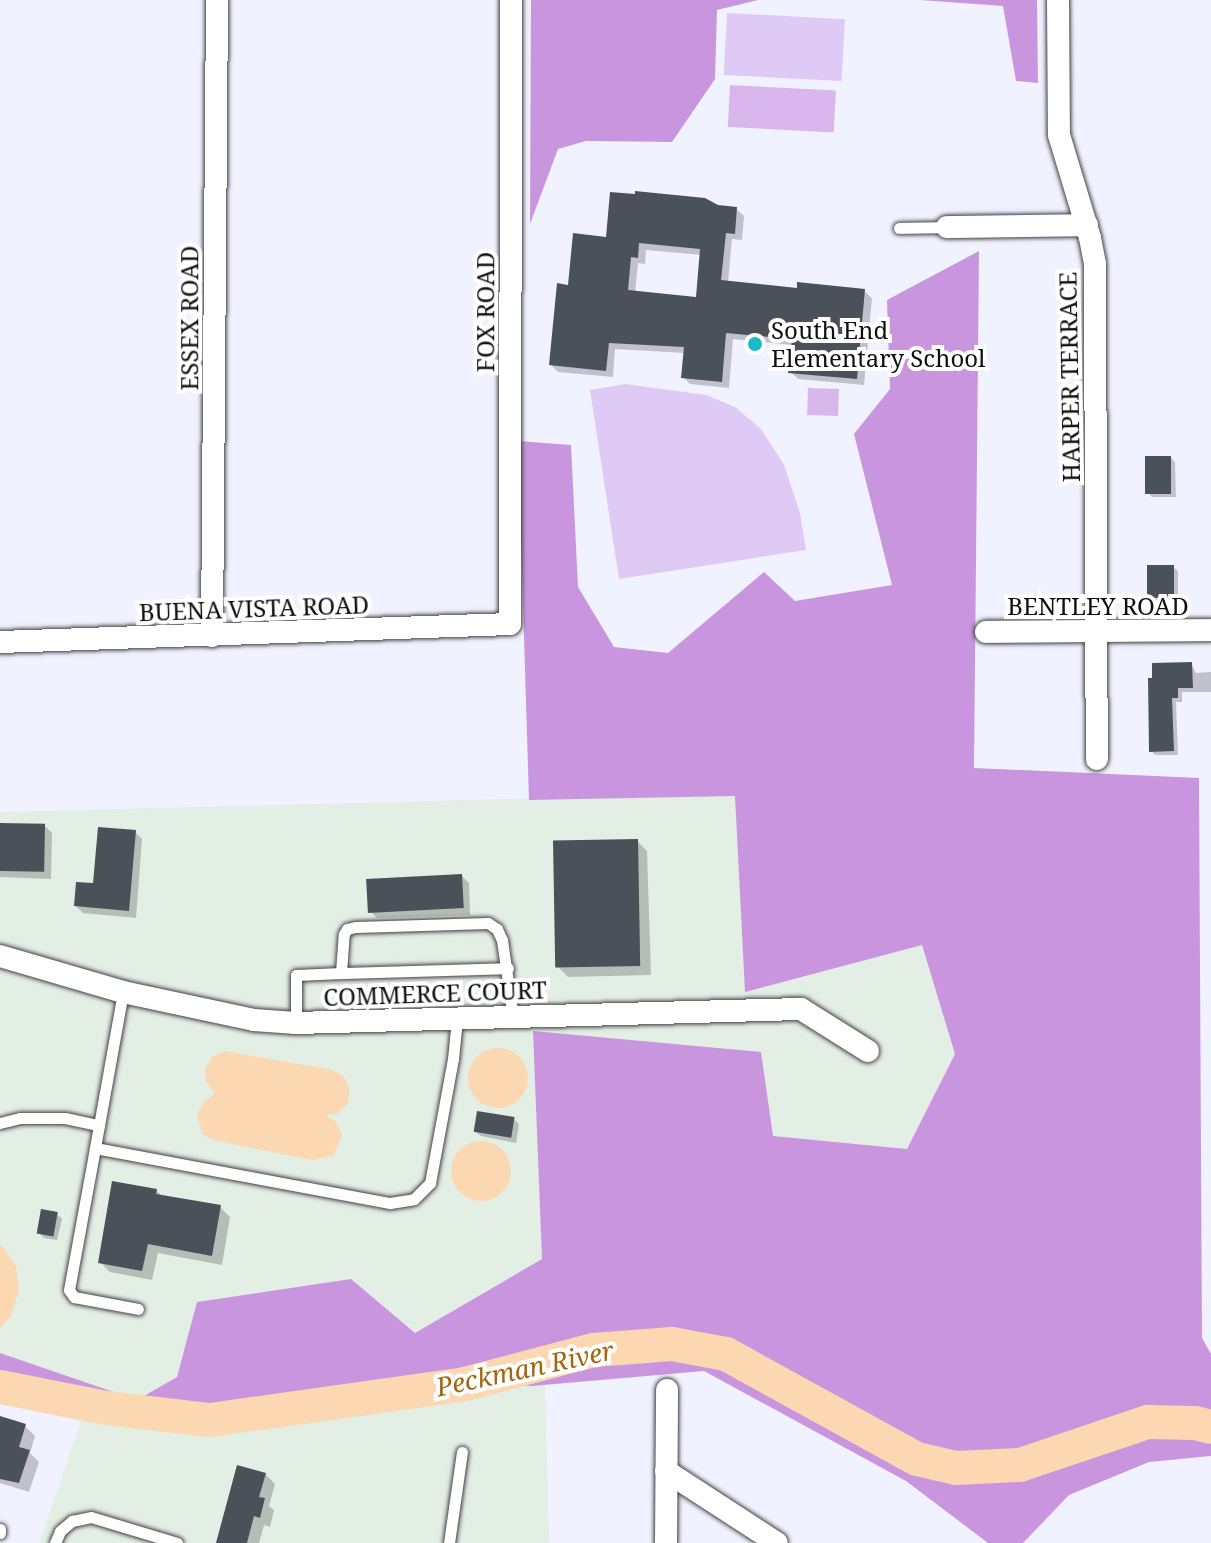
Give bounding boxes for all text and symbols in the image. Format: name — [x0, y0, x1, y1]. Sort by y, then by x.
street label: ESSEX ROAD — [175, 245, 203, 391]
street label: FOX ROAD — [471, 252, 499, 372]
street label: HARPER TERRACE — [1053, 272, 1085, 482]
place label: South End Elementary School — [771, 316, 986, 372]
marker: South End Elementary School — [746, 335, 764, 353]
street label: BUENA VISTA ROAD — [138, 590, 370, 626]
street label: BENTLEY ROAD — [1007, 592, 1189, 620]
street label: COMMERCE COURT — [323, 975, 547, 1011]
water label: Peckman River — [433, 1335, 617, 1403]

